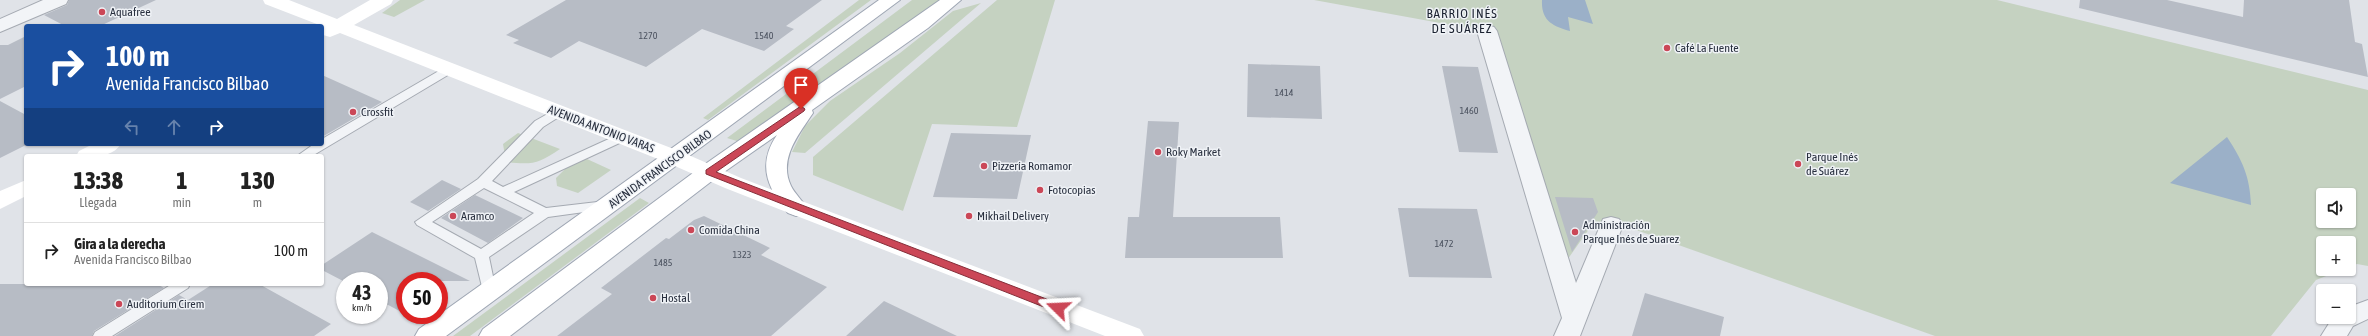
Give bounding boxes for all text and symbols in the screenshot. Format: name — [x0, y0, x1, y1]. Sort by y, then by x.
place label: Aquafree — [110, 5, 151, 19]
district label: BARRIO INÉS DE SUÁREZ — [1426, 6, 1498, 36]
marker: Aquafree — [97, 7, 107, 17]
house number: 1270 — [639, 30, 658, 41]
house number: 1540 — [755, 30, 774, 41]
icon: right — [40, 40, 92, 92]
text: 100 m — [106, 40, 169, 72]
place label: Café La Fuente — [1675, 41, 1739, 55]
marker: Café La Fuente — [1662, 43, 1672, 53]
pin — [784, 68, 818, 109]
text: Avenida Francisco Bilbao — [106, 73, 269, 94]
icon: arrive — [790, 74, 812, 96]
house number: 1414 — [1275, 87, 1294, 98]
street label: AVENIDA ANTONIO VARAS — [546, 102, 656, 156]
place label: Crossfit — [361, 105, 394, 119]
house number: 1460 — [1460, 105, 1479, 116]
marker: Crossfit — [348, 107, 358, 117]
icon: left — [121, 116, 143, 138]
icon: ahead — [163, 116, 185, 138]
icon: right — [205, 116, 227, 138]
street label: AVENIDA FRANCISCO BILBAO — [606, 127, 714, 211]
place label: Roky Market — [1166, 145, 1221, 159]
marker: Roky Market — [1153, 147, 1163, 157]
place label: Parque Inés de Suárez — [1806, 150, 1858, 178]
place label: Pizzería Romamor — [992, 159, 1072, 173]
marker: Parque Inés de Suárez — [1793, 159, 1803, 169]
marker: Pizzería Romamor — [979, 161, 989, 171]
text: 13:38 — [74, 167, 123, 194]
text: 1 — [176, 167, 187, 194]
text: 130 — [241, 167, 274, 194]
place label: Fotocopias — [1048, 183, 1096, 197]
marker: Fotocopias — [1035, 185, 1045, 195]
map controls — [2316, 188, 2356, 324]
button: sound — [2316, 188, 2356, 228]
text: Llegada — [79, 195, 117, 210]
text: min — [172, 195, 191, 210]
text: m — [253, 195, 262, 210]
place label: Aramco — [461, 209, 495, 223]
place label: Mikhail Delivery — [977, 209, 1049, 223]
marker: Aramco — [448, 211, 458, 221]
marker: Mikhail Delivery — [964, 211, 974, 221]
place label: Administración Parque Inés de Suarez — [1583, 218, 1680, 246]
place label: Comida China — [699, 223, 760, 237]
marker: Comida China — [686, 225, 696, 235]
marker: Administración Parque Inés de Suarez — [1570, 227, 1580, 237]
text: Gira a la derecha — [74, 235, 165, 252]
button: + — [2316, 236, 2356, 276]
house number: 1472 — [1435, 238, 1454, 249]
icon: right — [40, 240, 62, 262]
text: 100 m — [274, 242, 308, 259]
house number: 1323 — [733, 249, 752, 260]
text: Avenida Francisco Bilbao — [74, 252, 192, 267]
house number: 1485 — [654, 257, 673, 268]
speed limit sign: 50 — [396, 272, 448, 324]
text: 43 — [353, 281, 371, 304]
button: − — [2316, 284, 2356, 324]
position arrow — [1037, 287, 1079, 329]
place label: Hostal — [661, 291, 691, 305]
marker: Hostal — [648, 293, 658, 303]
place label: Auditorium Cirem — [127, 297, 204, 311]
marker: Auditorium Cirem — [114, 299, 124, 309]
text: km/h — [352, 302, 372, 313]

